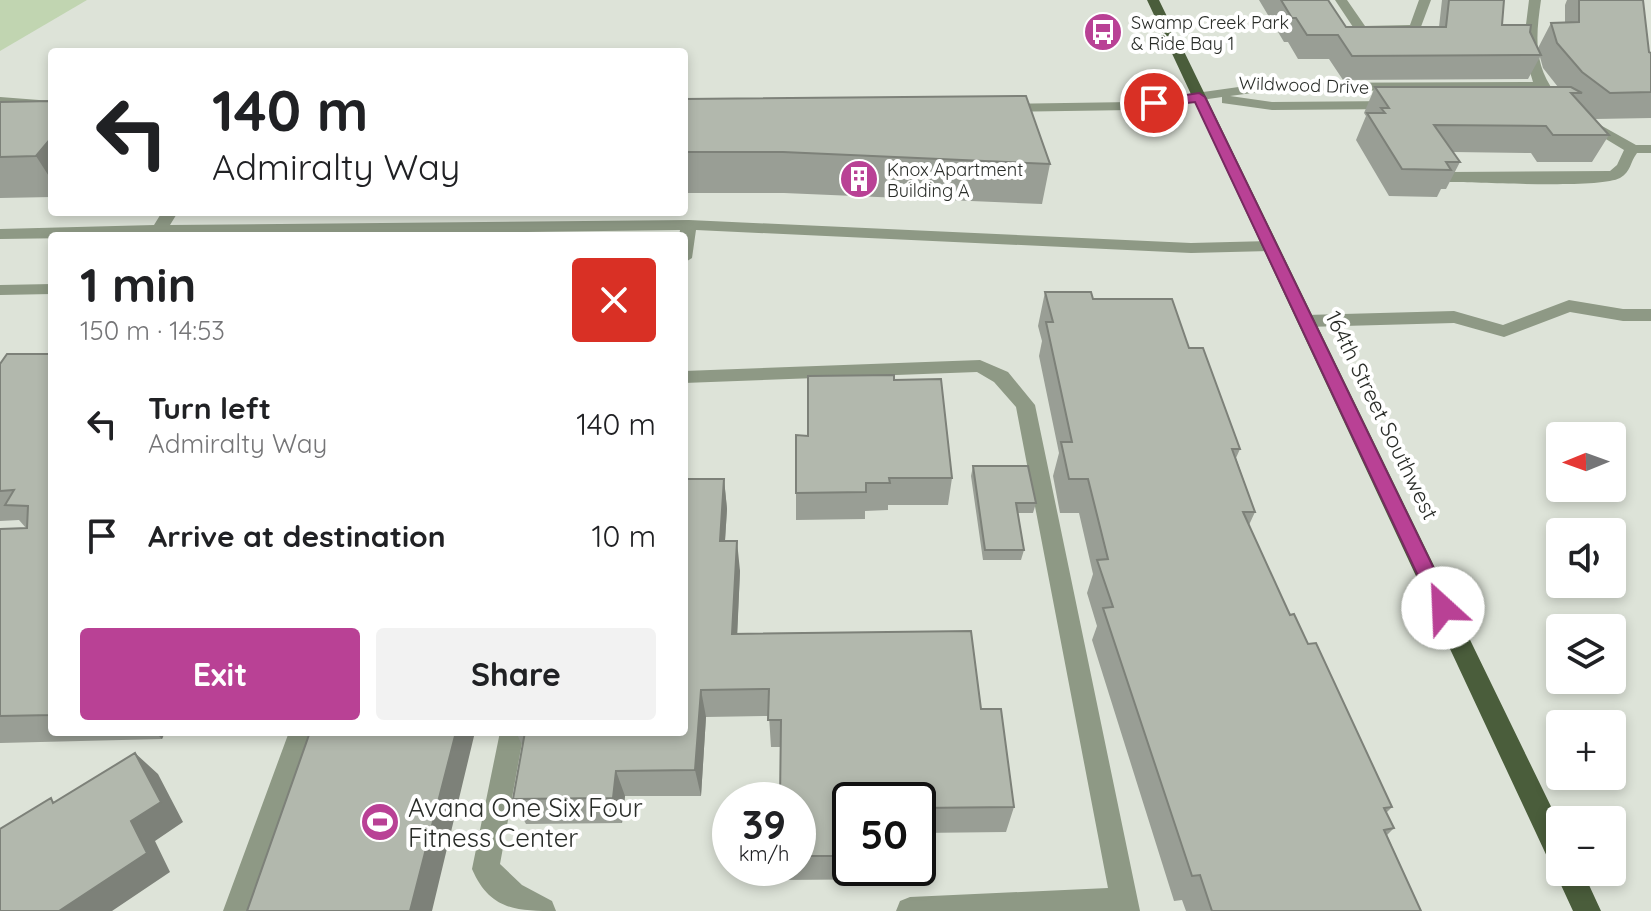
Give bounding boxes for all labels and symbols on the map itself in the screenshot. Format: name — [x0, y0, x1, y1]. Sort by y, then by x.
bus stop icon: Swamp Creek Park & Ride Bay 1 — [1082, 11, 1124, 53]
place label: Swamp Creek Park & Ride Bay 1 — [1131, 11, 1289, 55]
pin — [1120, 69, 1188, 137]
street label: Wildwood Drive — [1238, 71, 1370, 99]
building icon: Knox Apartment Building A — [838, 158, 880, 200]
place label: Knox Apartment Building A — [887, 158, 1023, 202]
street label: 164th Street Southwest — [1319, 306, 1445, 524]
north arrow — [1546, 422, 1626, 502]
position arrow — [1401, 566, 1485, 650]
speed limit sign: 50 — [832, 782, 936, 886]
place label: Avana One Six Four Fitness Center — [408, 791, 643, 854]
sports icon: Avana One Six Four Fitness Center — [359, 801, 401, 843]

